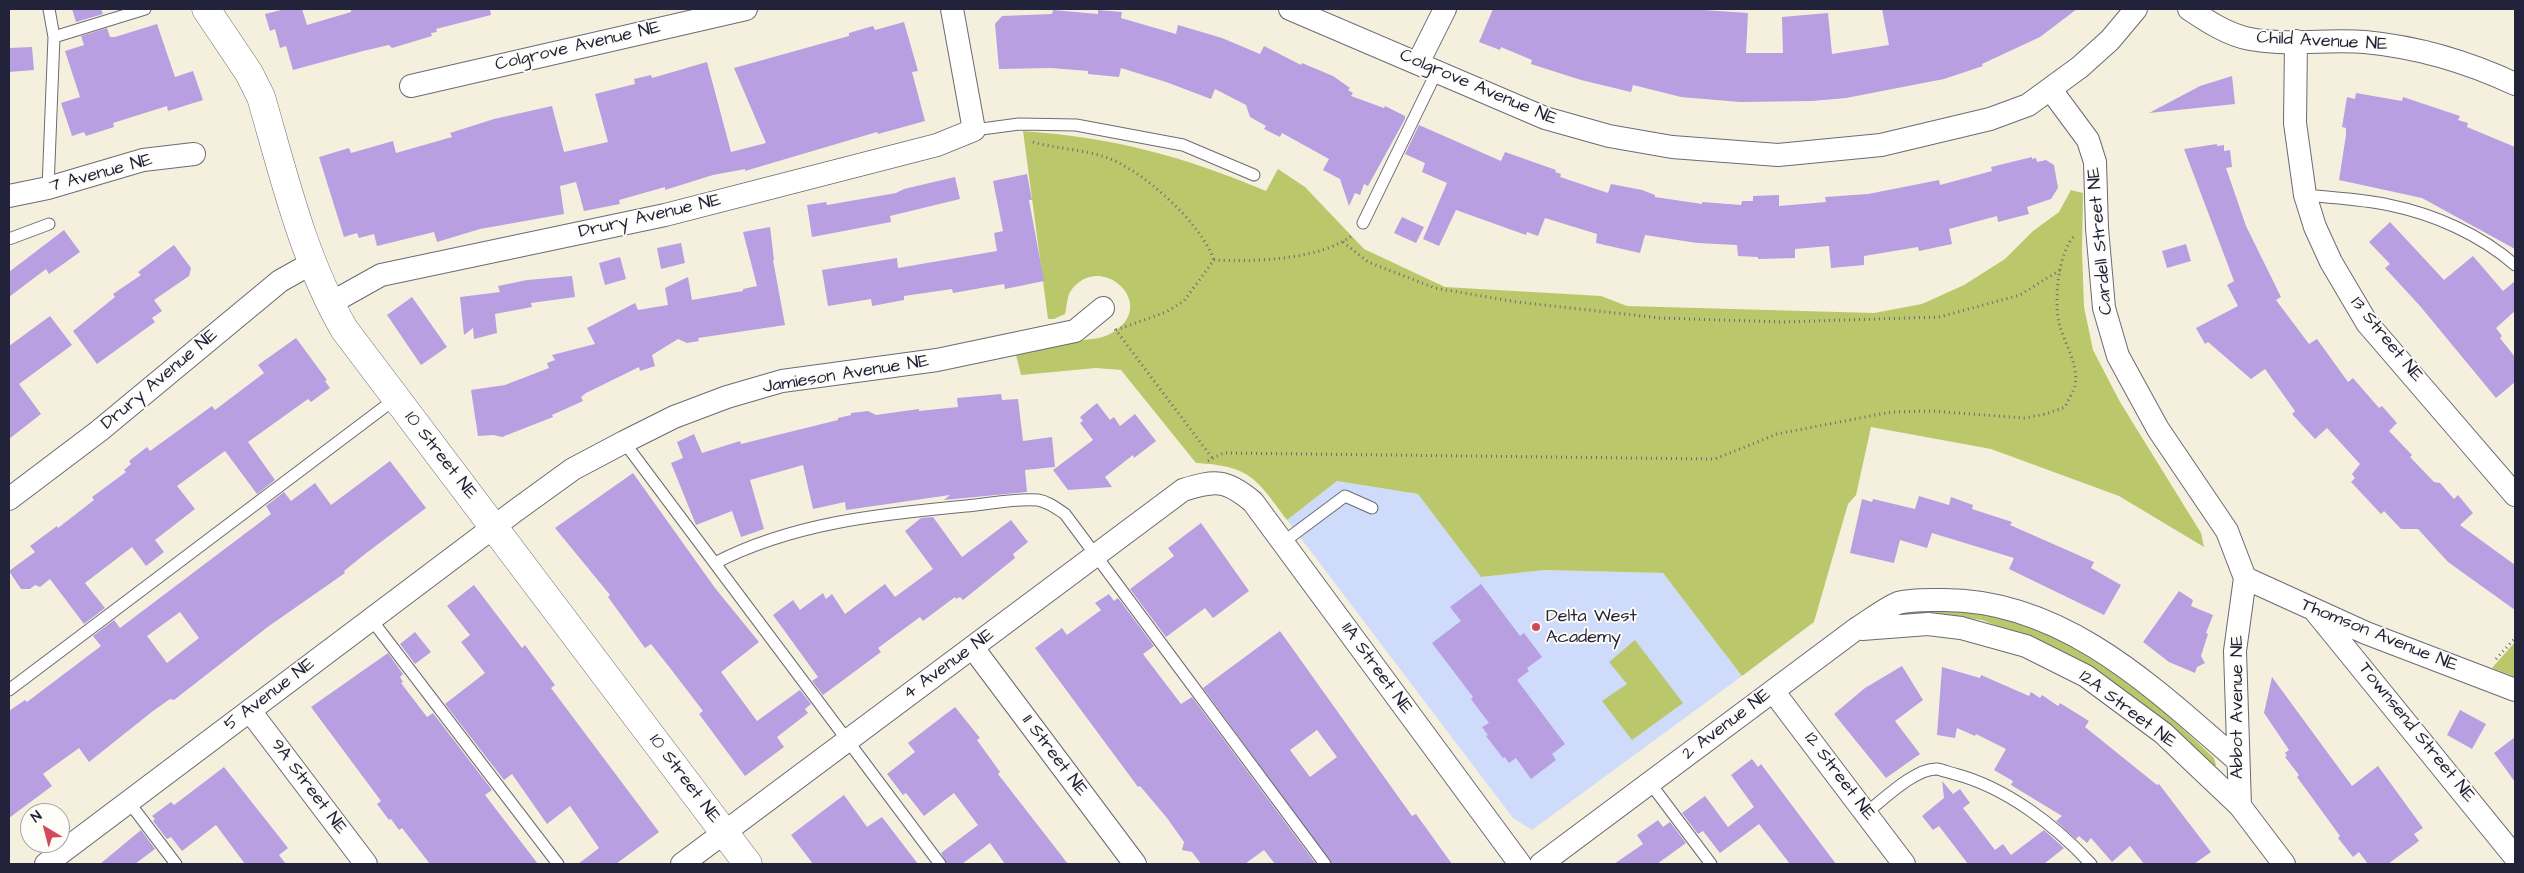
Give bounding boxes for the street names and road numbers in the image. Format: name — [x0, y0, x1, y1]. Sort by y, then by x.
street label: Colgrove Avenue NE — [493, 17, 663, 77]
street label: Child Avenue NE — [2256, 28, 2388, 56]
street label: Colgrove Avenue NE — [1396, 45, 1560, 131]
street label: 7 Avenue NE — [47, 150, 155, 198]
street label: Cardell Street NE — [2084, 166, 2118, 316]
street label: Drury Avenue NE — [577, 190, 723, 244]
street label: 13 Street NE — [2345, 293, 2427, 387]
street label: Drury Avenue NE — [97, 325, 223, 435]
street label: Jamieson Avenue NE — [761, 351, 931, 399]
street label: 10 Street NE — [399, 408, 481, 504]
street label: Thomson Avenue NE — [2297, 595, 2461, 677]
street label: 11A Street NE — [1336, 619, 1416, 719]
street label: 4 Avenue NE — [899, 625, 999, 705]
street label: Abbot Avenue NE — [2227, 635, 2249, 779]
street label: 5 Avenue NE — [221, 654, 319, 736]
street label: Townsend Street NE — [2353, 659, 2479, 807]
street label: 12A Street NE — [2074, 666, 2180, 754]
street label: 2 Avenue NE — [1679, 685, 1775, 765]
street label: 11 Street NE — [1016, 711, 1092, 801]
street label: 12 Street NE — [1799, 729, 1879, 825]
street label: 10 Street NE — [644, 730, 724, 828]
street label: 9A Street NE — [265, 735, 351, 839]

